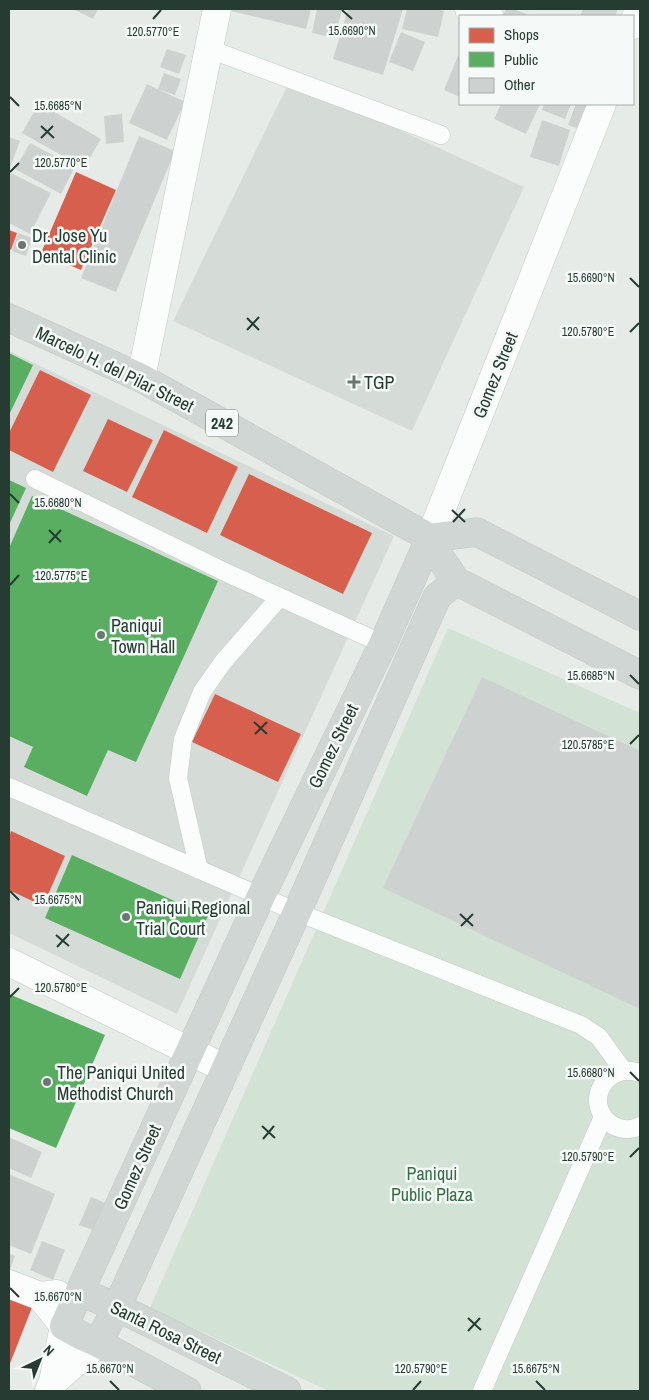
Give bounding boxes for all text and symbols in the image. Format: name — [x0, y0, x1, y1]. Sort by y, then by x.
legend — [459, 15, 634, 105]
text: 15.6690°N — [328, 23, 376, 39]
text: 120.5770°E — [127, 24, 179, 40]
text: Shops — [504, 24, 539, 45]
text: Public — [504, 49, 538, 70]
text: Other — [504, 74, 535, 95]
text: 15.6685°N — [34, 98, 82, 114]
text: 120.5770°E — [35, 155, 87, 171]
place label: Dr. Jose Yu Dental Clinic — [32, 223, 117, 269]
marker: Dr. Jose Yu Dental Clinic — [16, 239, 28, 251]
text: 15.6690°N — [567, 270, 615, 286]
street label: Marcelo H. del Pilar Street — [32, 320, 198, 418]
text: 120.5780°E — [562, 324, 614, 340]
street label: Gomez Street — [466, 328, 524, 422]
place label: TGP — [364, 370, 395, 395]
marker: TGP — [348, 376, 360, 388]
road number: 242 — [206, 409, 238, 436]
text: 15.6680°N — [34, 495, 82, 511]
text: 120.5775°E — [35, 568, 87, 584]
place label: Paniqui Town Hall — [111, 613, 175, 659]
marker: Paniqui Town Hall — [95, 629, 107, 641]
text: 15.6685°N — [567, 668, 615, 684]
street label: Gomez Street — [302, 700, 364, 792]
text: 120.5785°E — [562, 737, 614, 753]
text: 15.6675°N — [34, 892, 82, 908]
place label: Paniqui Regional Trial Court — [136, 895, 250, 941]
marker: Paniqui Regional Trial Court — [120, 911, 132, 923]
text: 120.5780°E — [35, 980, 87, 996]
place label: The Paniqui United Methodist Church — [57, 1060, 185, 1106]
text: 15.6680°N — [567, 1065, 615, 1081]
marker: The Paniqui United Methodist Church — [41, 1076, 53, 1088]
street label: Gomez Street — [107, 1120, 167, 1214]
text: 120.5790°E — [562, 1149, 614, 1165]
park label: Paniqui Public Plaza — [391, 1161, 473, 1207]
text: 15.6670°N — [34, 1289, 82, 1305]
street label: Santa Rosa Street — [106, 1294, 226, 1370]
north arrow — [15, 1335, 65, 1385]
text: N — [40, 1341, 58, 1360]
text: 15.6670°N — [86, 1361, 134, 1377]
text: 120.5790°E — [395, 1361, 447, 1377]
text: 15.6675°N — [512, 1361, 560, 1377]

